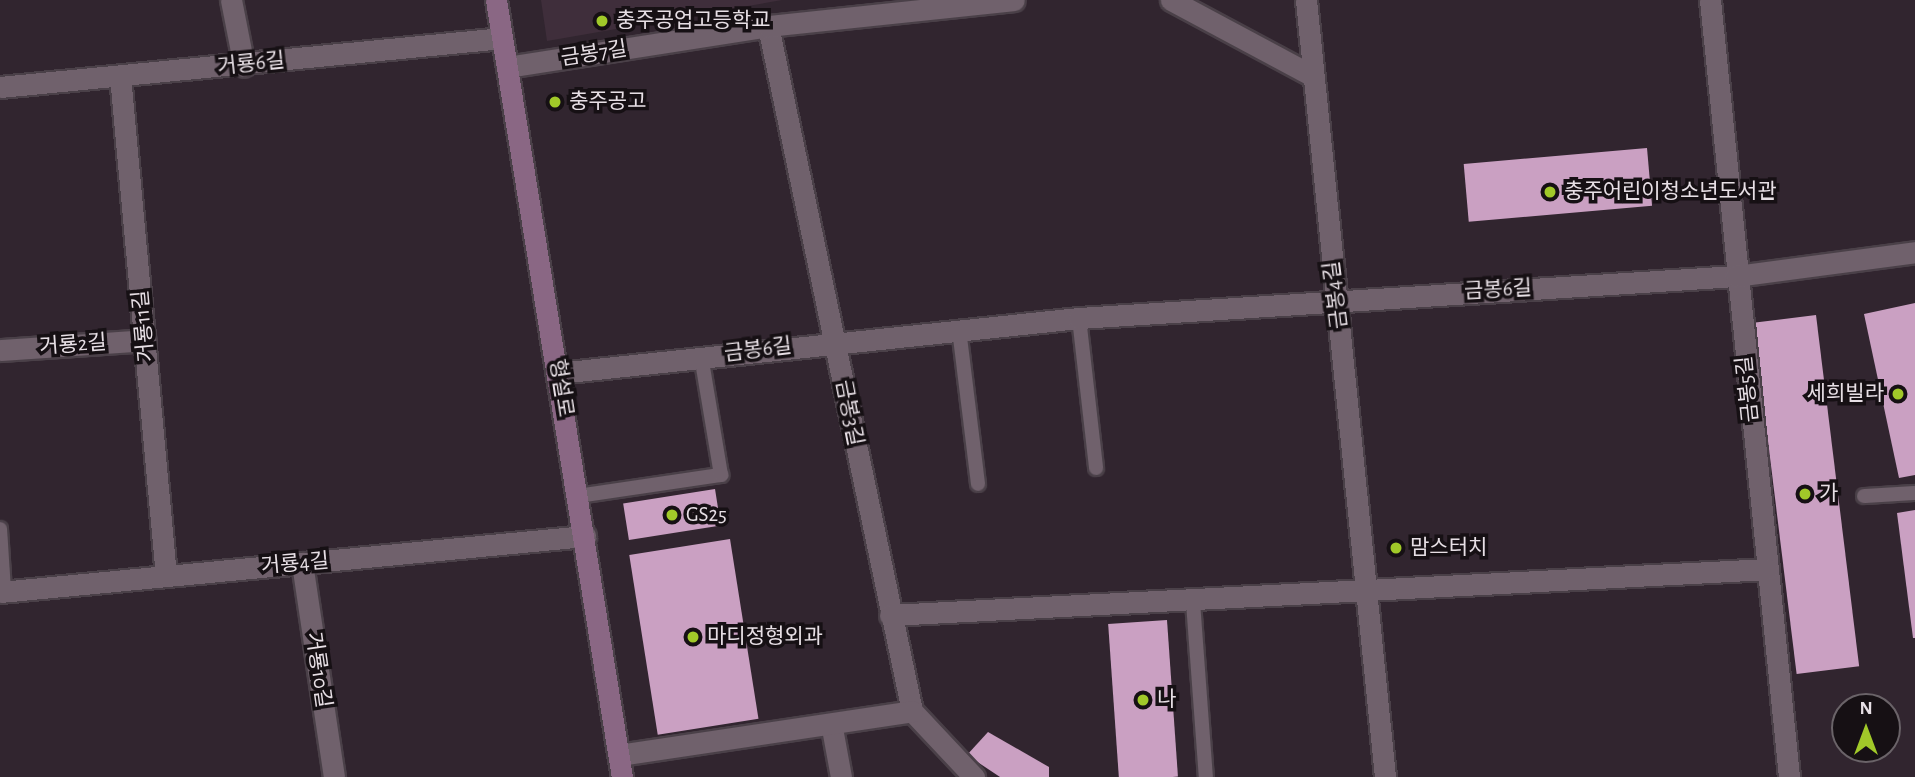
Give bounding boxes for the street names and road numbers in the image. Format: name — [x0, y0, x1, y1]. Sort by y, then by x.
street label: 금봉7길 — [559, 36, 629, 72]
street label: 거룡6길 — [216, 48, 286, 80]
street label: 금봉4길 — [1319, 260, 1353, 330]
street label: 금봉6길 — [1463, 276, 1533, 304]
street label: 거룡11길 — [128, 289, 160, 363]
street label: 거룡2길 — [38, 330, 108, 360]
street label: 금봉6길 — [723, 333, 793, 367]
street label: 금봉5길 — [1732, 354, 1764, 424]
street label: 형설로 — [544, 357, 578, 419]
street label: 금봉3길 — [830, 378, 868, 448]
street label: 거룡4길 — [260, 548, 330, 580]
street label: 거룡10길 — [300, 630, 336, 710]

